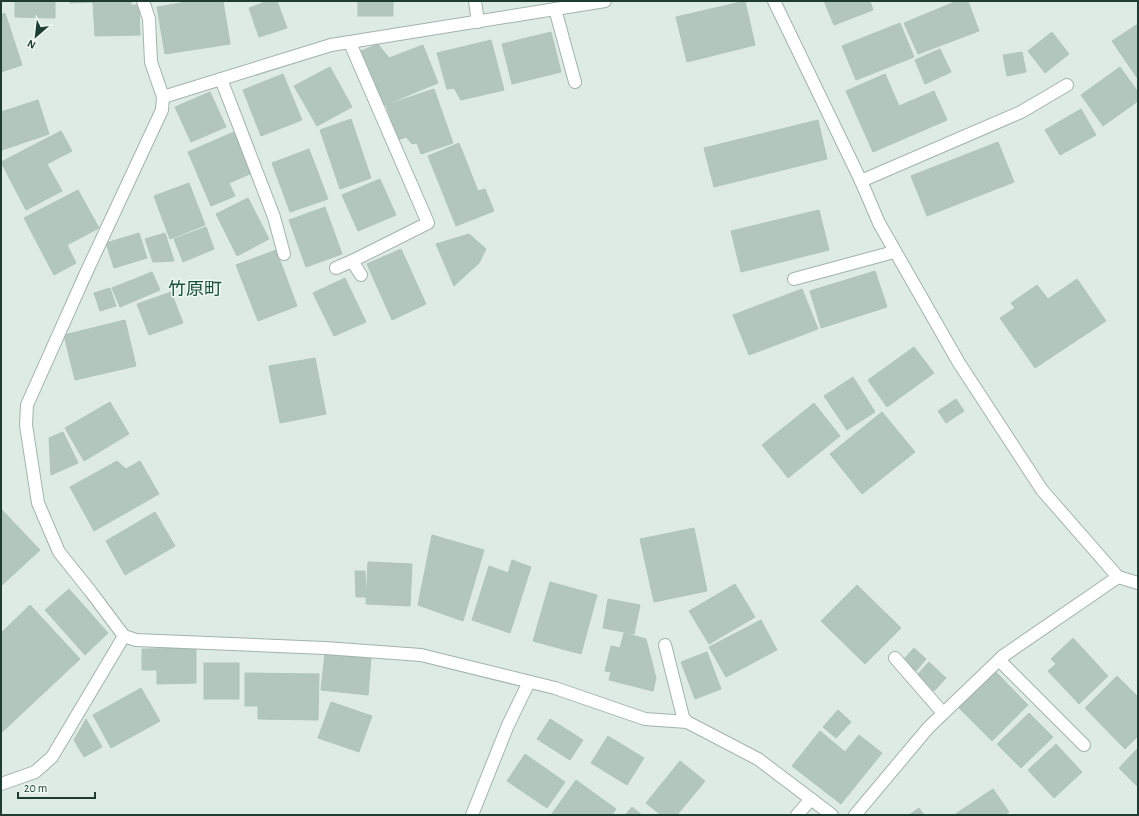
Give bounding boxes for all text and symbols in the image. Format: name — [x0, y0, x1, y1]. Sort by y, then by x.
north arrow — [16, 16, 56, 56]
text: N — [26, 38, 38, 51]
district label: 竹原町 — [168, 279, 222, 299]
scale bar — [18, 774, 95, 800]
text: 20 m — [24, 782, 47, 794]

